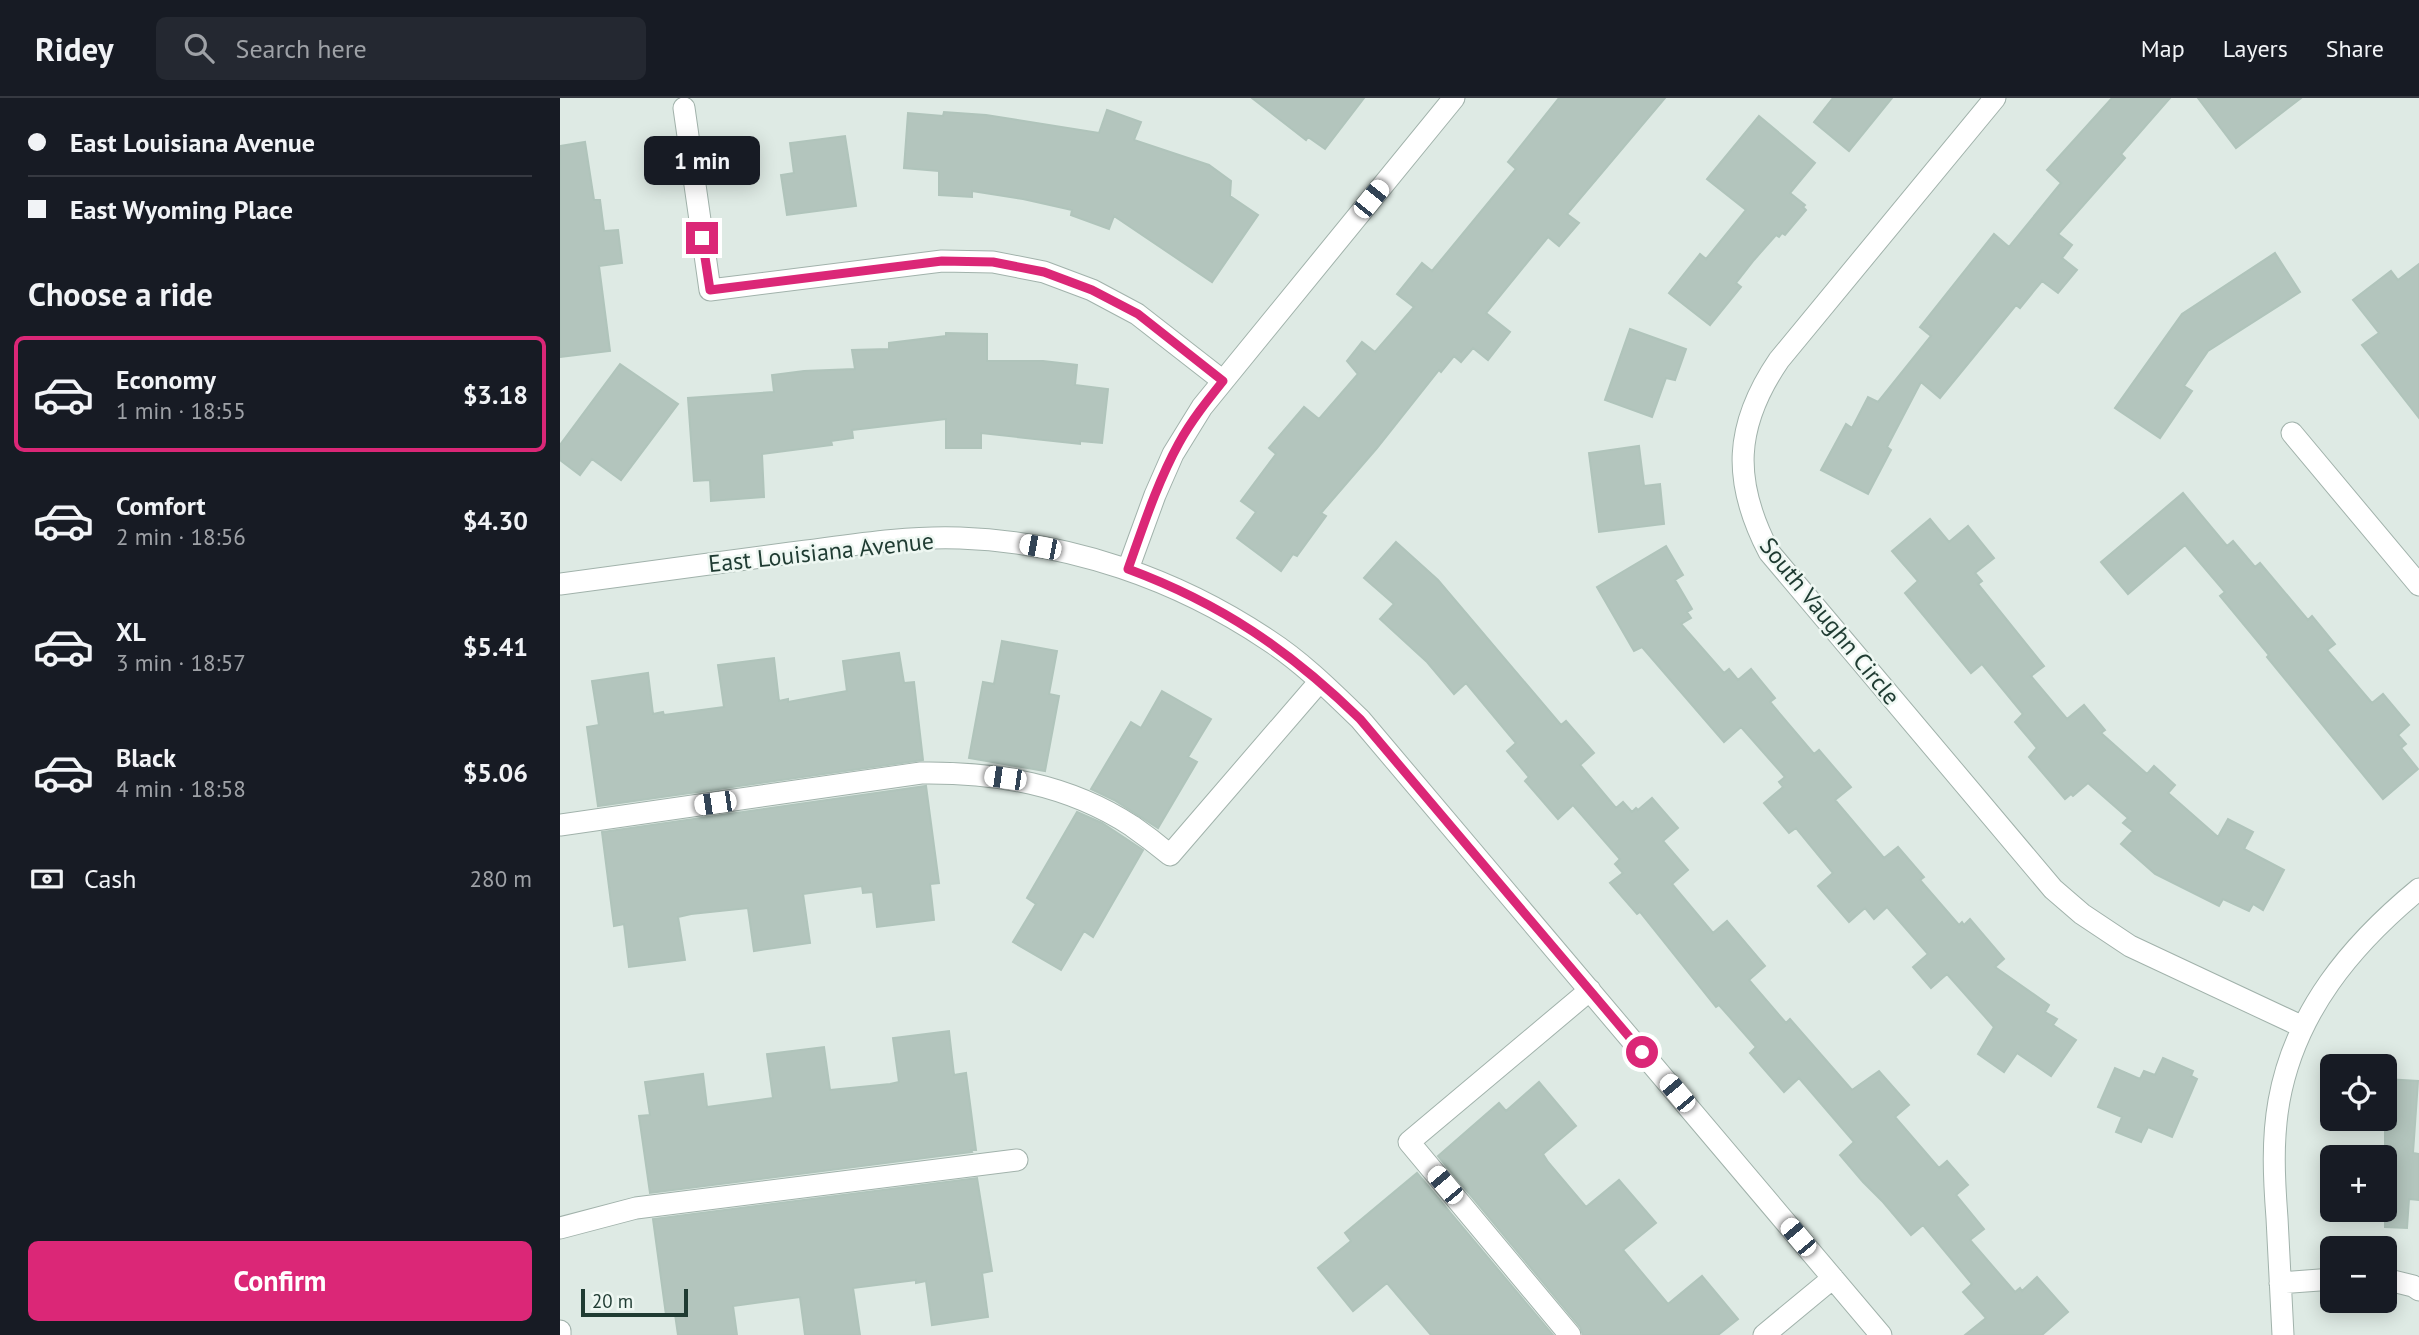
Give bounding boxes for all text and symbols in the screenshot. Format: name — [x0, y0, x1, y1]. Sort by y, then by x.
search box — [156, 17, 646, 80]
text: Ridey — [35, 27, 114, 70]
icon: search — [180, 29, 218, 67]
text: Search here — [236, 32, 367, 65]
text: Map — [2141, 33, 2185, 64]
text: Layers — [2223, 33, 2288, 64]
text: Share — [2326, 33, 2384, 64]
text: East Louisiana Avenue — [70, 126, 315, 159]
callout: 1 min — [644, 136, 760, 186]
text: 1 min — [674, 146, 730, 175]
car — [1350, 176, 1393, 222]
text: East Wyoming Place — [70, 193, 293, 226]
route end — [686, 222, 718, 254]
text: Choose a ride — [28, 273, 213, 315]
icon: car — [32, 363, 95, 426]
text: Economy — [116, 363, 216, 396]
text: $3.18 — [463, 378, 528, 411]
text: 1 min · 18:55 — [116, 396, 246, 425]
icon: car — [32, 489, 95, 552]
text: Comfort — [116, 489, 206, 522]
text: $4.30 — [463, 504, 528, 537]
text: 2 min · 18:56 — [116, 522, 246, 551]
street label: East Louisiana Avenue — [707, 525, 935, 579]
street label: South Vaughn Circle — [1753, 531, 1907, 711]
car — [1018, 533, 1063, 561]
icon: car — [32, 615, 95, 678]
text: XL — [116, 615, 146, 648]
text: $5.41 — [463, 630, 528, 663]
text: 3 min · 18:57 — [116, 648, 246, 677]
icon: car — [32, 741, 95, 804]
text: Black — [116, 741, 176, 774]
text: $5.06 — [463, 756, 528, 789]
car — [983, 765, 1028, 791]
text: 4 min · 18:58 — [116, 774, 246, 803]
car — [693, 790, 738, 816]
icon: cash — [28, 860, 66, 898]
text: Cash — [84, 862, 136, 895]
text: 280 m — [470, 864, 532, 893]
route start — [1626, 1036, 1658, 1068]
map controls — [2320, 1054, 2397, 1313]
button: locate — [2320, 1054, 2397, 1131]
car — [1656, 1070, 1699, 1116]
button: + — [2320, 1145, 2397, 1222]
car — [1424, 1162, 1467, 1208]
car — [1777, 1214, 1820, 1260]
button: − — [2320, 1236, 2397, 1313]
button: Confirm — [28, 1241, 532, 1321]
scale bar — [581, 1286, 688, 1318]
text: 20 m — [592, 1289, 633, 1313]

